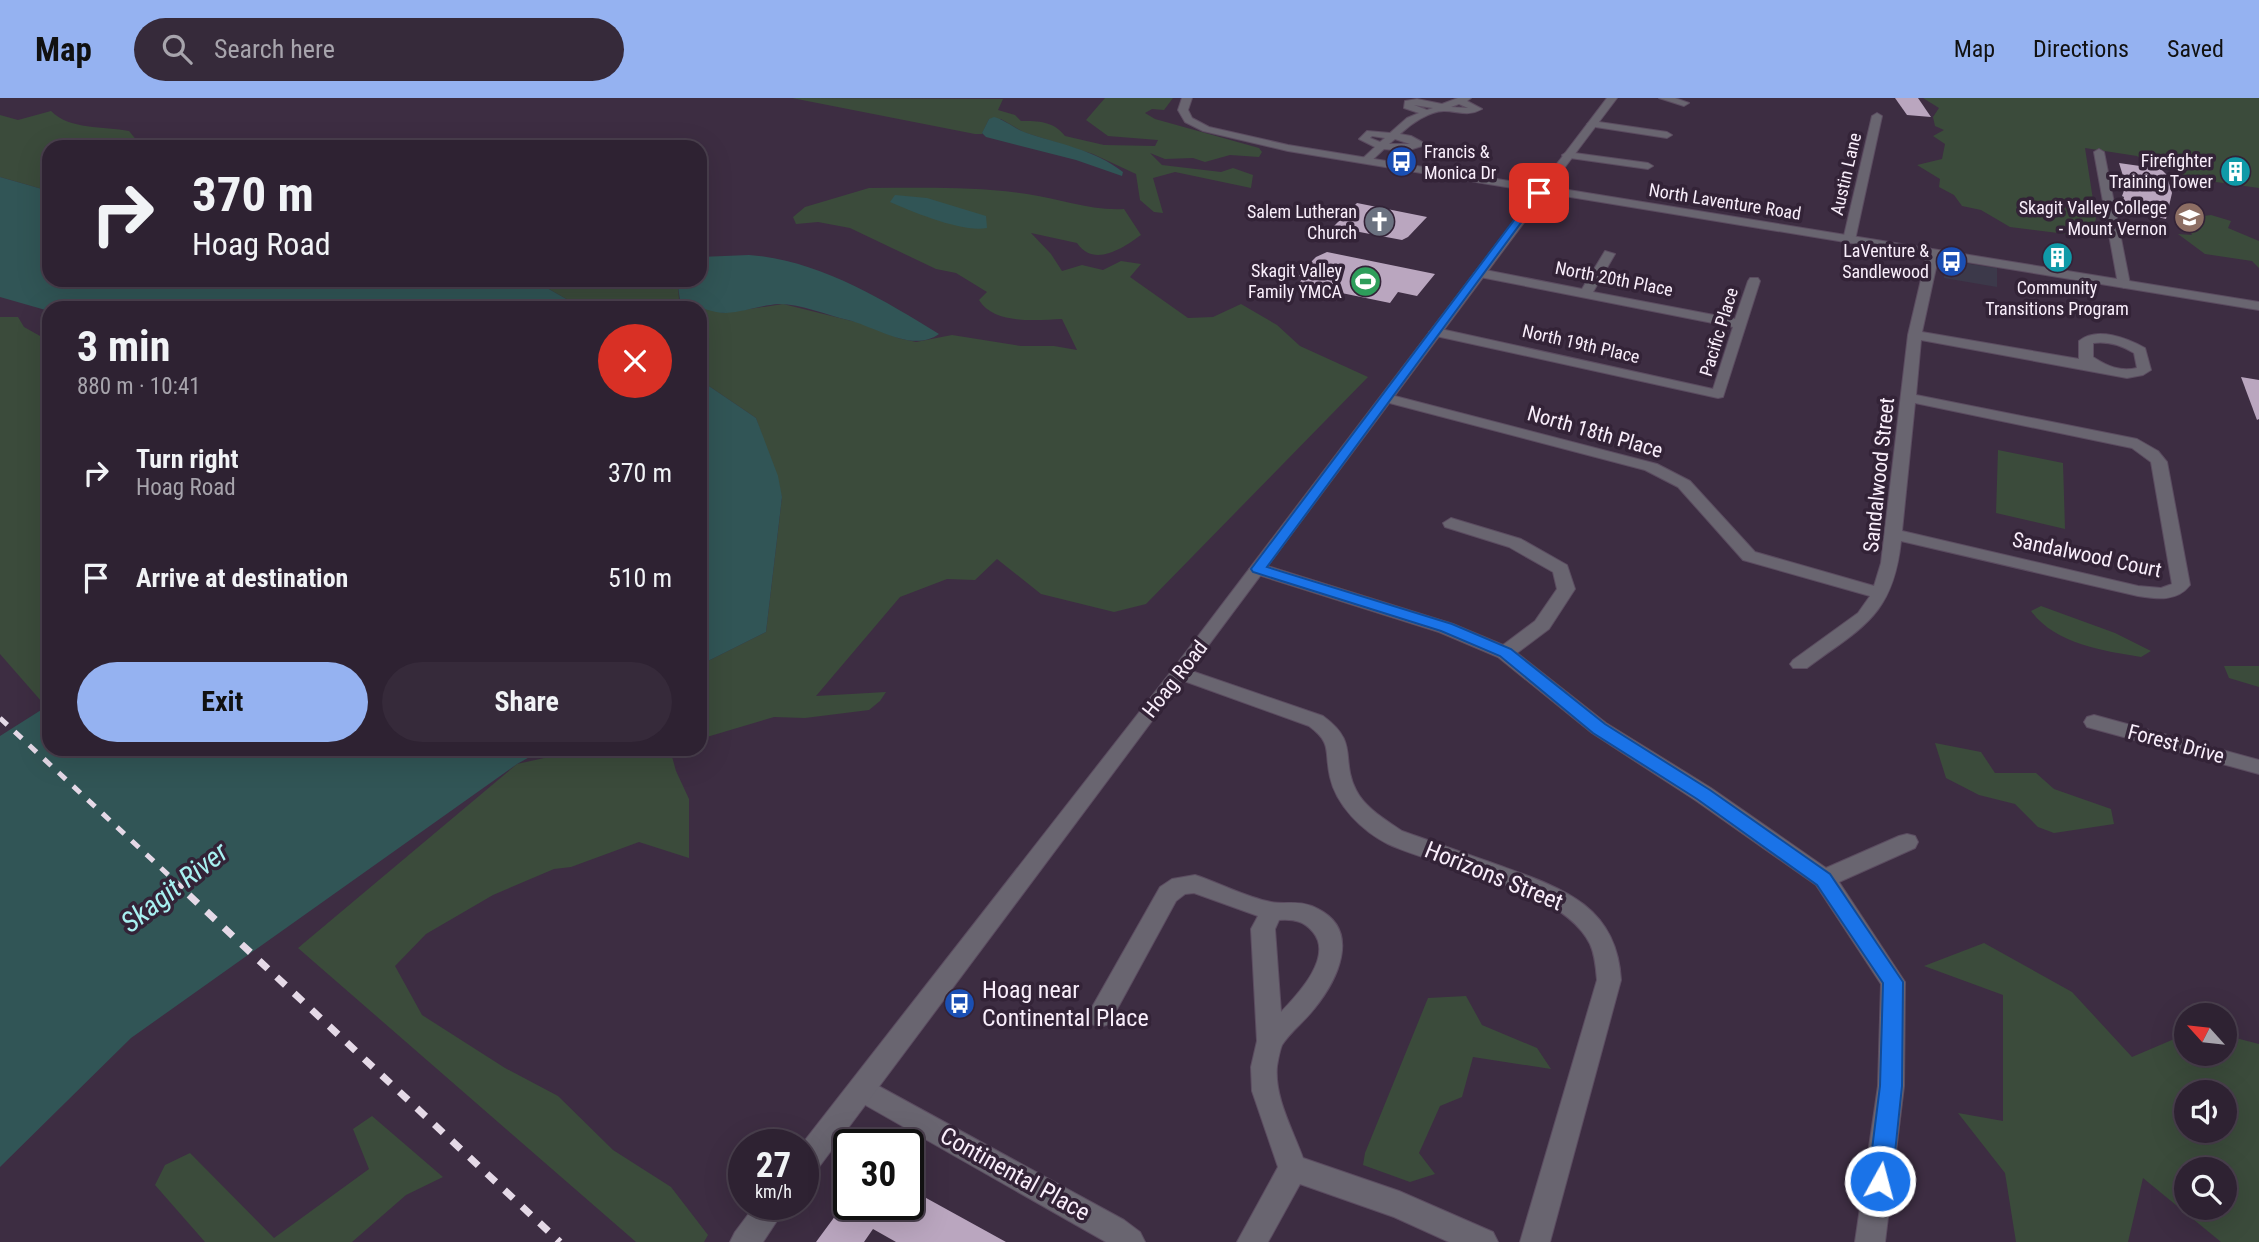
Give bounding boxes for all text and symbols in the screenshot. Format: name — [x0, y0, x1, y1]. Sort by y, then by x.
search box — [134, 18, 624, 81]
text: Map — [35, 30, 92, 69]
icon: search — [158, 30, 196, 68]
text: Search here — [214, 34, 335, 64]
text: Map — [1954, 35, 1995, 63]
text: Directions — [2033, 35, 2129, 63]
text: Saved — [2167, 35, 2224, 63]
street label: Austin Lane — [1826, 131, 1865, 217]
place label: Francis & Monica Dr — [1424, 141, 1497, 183]
bus stop icon: Francis & Monica Dr — [1384, 145, 1418, 179]
place label: Firefighter Training Tower — [2109, 150, 2214, 192]
building icon: Firefighter Training Tower — [2219, 154, 2253, 188]
pin — [1509, 163, 1569, 223]
text: 370 m — [192, 166, 314, 223]
icon: right — [77, 168, 168, 259]
icon: arrive — [1520, 174, 1558, 212]
street label: North Laventure Road — [1647, 179, 1803, 224]
place label: Skagit Valley College - Mount Vernon — [2019, 197, 2167, 239]
place label: Salem Lutheran Church — [1247, 201, 1357, 243]
school or university icon: Skagit Valley College - Mount Vernon — [2173, 201, 2207, 235]
church icon: Salem Lutheran Church — [1363, 205, 1397, 239]
text: Hoag Road — [192, 225, 331, 263]
place label: LaVenture & Sandlewood — [1842, 240, 1929, 282]
building icon: Community Transitions Program — [2040, 241, 2074, 275]
bus stop icon: LaVenture & Sandlewood — [1935, 244, 1969, 278]
street label: North 20th Place — [1553, 257, 1675, 300]
place label: Skagit Valley Family YMCA — [1248, 260, 1343, 302]
sports icon: Skagit Valley Family YMCA — [1348, 264, 1382, 298]
place label: Community Transitions Program — [1985, 277, 2129, 319]
street label: Pacific Place — [1695, 285, 1742, 379]
street label: North 19th Place — [1520, 320, 1642, 367]
text: 3 min — [77, 322, 170, 371]
button: close — [598, 324, 672, 398]
text: 880 m · 10:41 — [77, 373, 201, 400]
street label: Sandalwood Street — [1859, 396, 1899, 554]
street label: North 18th Place — [1525, 401, 1666, 463]
text: Turn right — [136, 444, 238, 474]
icon: right — [77, 454, 115, 492]
text: 370 m — [608, 458, 672, 488]
text: Hoag Road — [136, 474, 236, 501]
street label: Sandalwood Court — [2010, 527, 2164, 583]
icon: arrive — [77, 559, 115, 597]
text: Arrive at destination — [136, 563, 348, 593]
text: 510 m — [608, 563, 672, 593]
street label: Hoag Road — [1138, 636, 1212, 722]
button: Exit — [77, 662, 368, 742]
button: Share — [382, 662, 672, 742]
street label: Forest Drive — [2125, 720, 2227, 768]
water label: Skagit River — [114, 835, 235, 939]
street label: Horizons Street — [1421, 836, 1567, 916]
place label: Hoag near Continental Place — [982, 976, 1149, 1032]
bus stop icon: Hoag near Continental Place — [942, 987, 976, 1021]
north arrow — [2174, 1003, 2236, 1066]
map controls — [2174, 1003, 2237, 1220]
button: sound — [2174, 1080, 2237, 1143]
street label: Continental Place — [935, 1121, 1095, 1227]
speed limit sign: 30 — [833, 1129, 924, 1220]
position arrow — [1843, 1144, 1917, 1218]
text: 27 — [756, 1145, 791, 1186]
button: search — [2174, 1157, 2237, 1220]
text: km/h — [755, 1181, 792, 1202]

